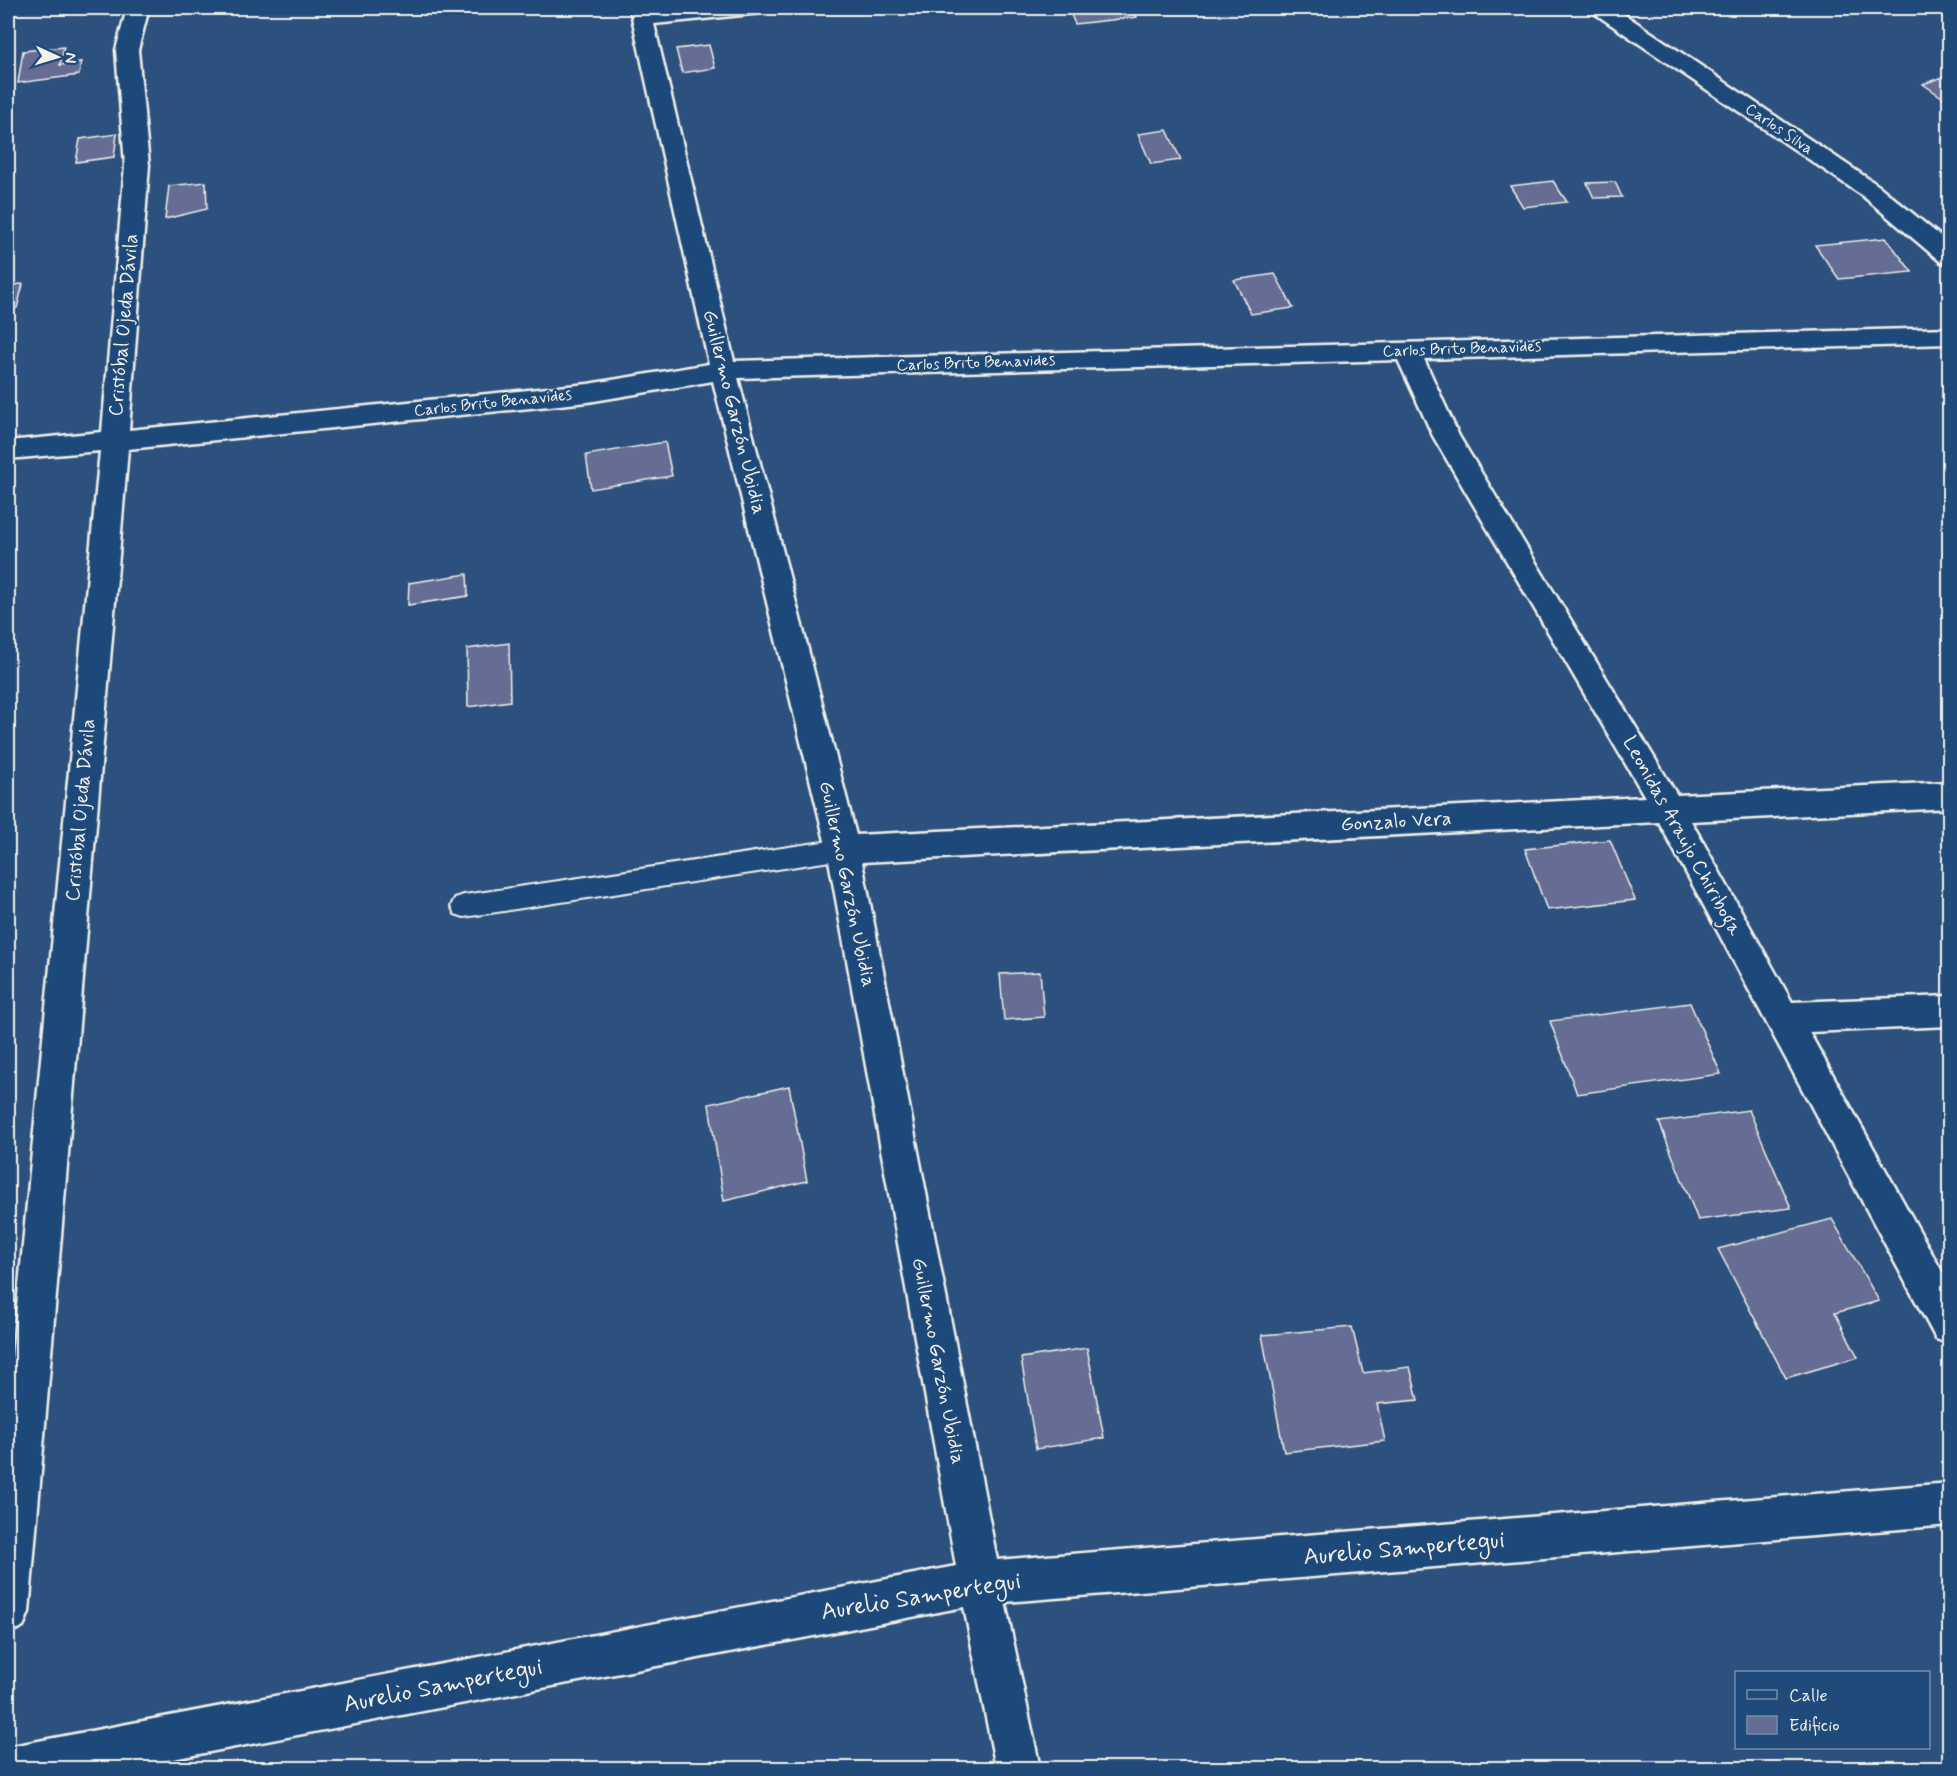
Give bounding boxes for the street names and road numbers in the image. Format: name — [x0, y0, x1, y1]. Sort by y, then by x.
street label: Carlos Silva — [1741, 98, 1817, 160]
street label: Cristóbal Ojeda Dávila — [103, 233, 145, 417]
street label: Guillermo Garzón Ubidia — [695, 307, 773, 517]
street label: Carlos Brito Benavides — [1382, 336, 1542, 362]
street label: Carlos Brito Benavides — [896, 350, 1056, 376]
street label: Carlos Brito Benavides — [413, 384, 573, 422]
street label: Cristóbal Ojeda Dávila — [60, 718, 102, 902]
street label: Leonidas Araujo Chiriboga — [1614, 731, 1749, 942]
street label: Guillermo Garzón Ubidia — [812, 778, 882, 990]
street label: Gonzalo Vera — [1340, 806, 1452, 838]
street label: Guillermo Garzón Ubidia — [905, 1255, 971, 1467]
street label: Aurelio Sampertegui — [1302, 1525, 1506, 1575]
street label: Aurelio Sampertegui — [819, 1566, 1024, 1630]
street label: Aurelio Sampertegui — [341, 1652, 546, 1722]

